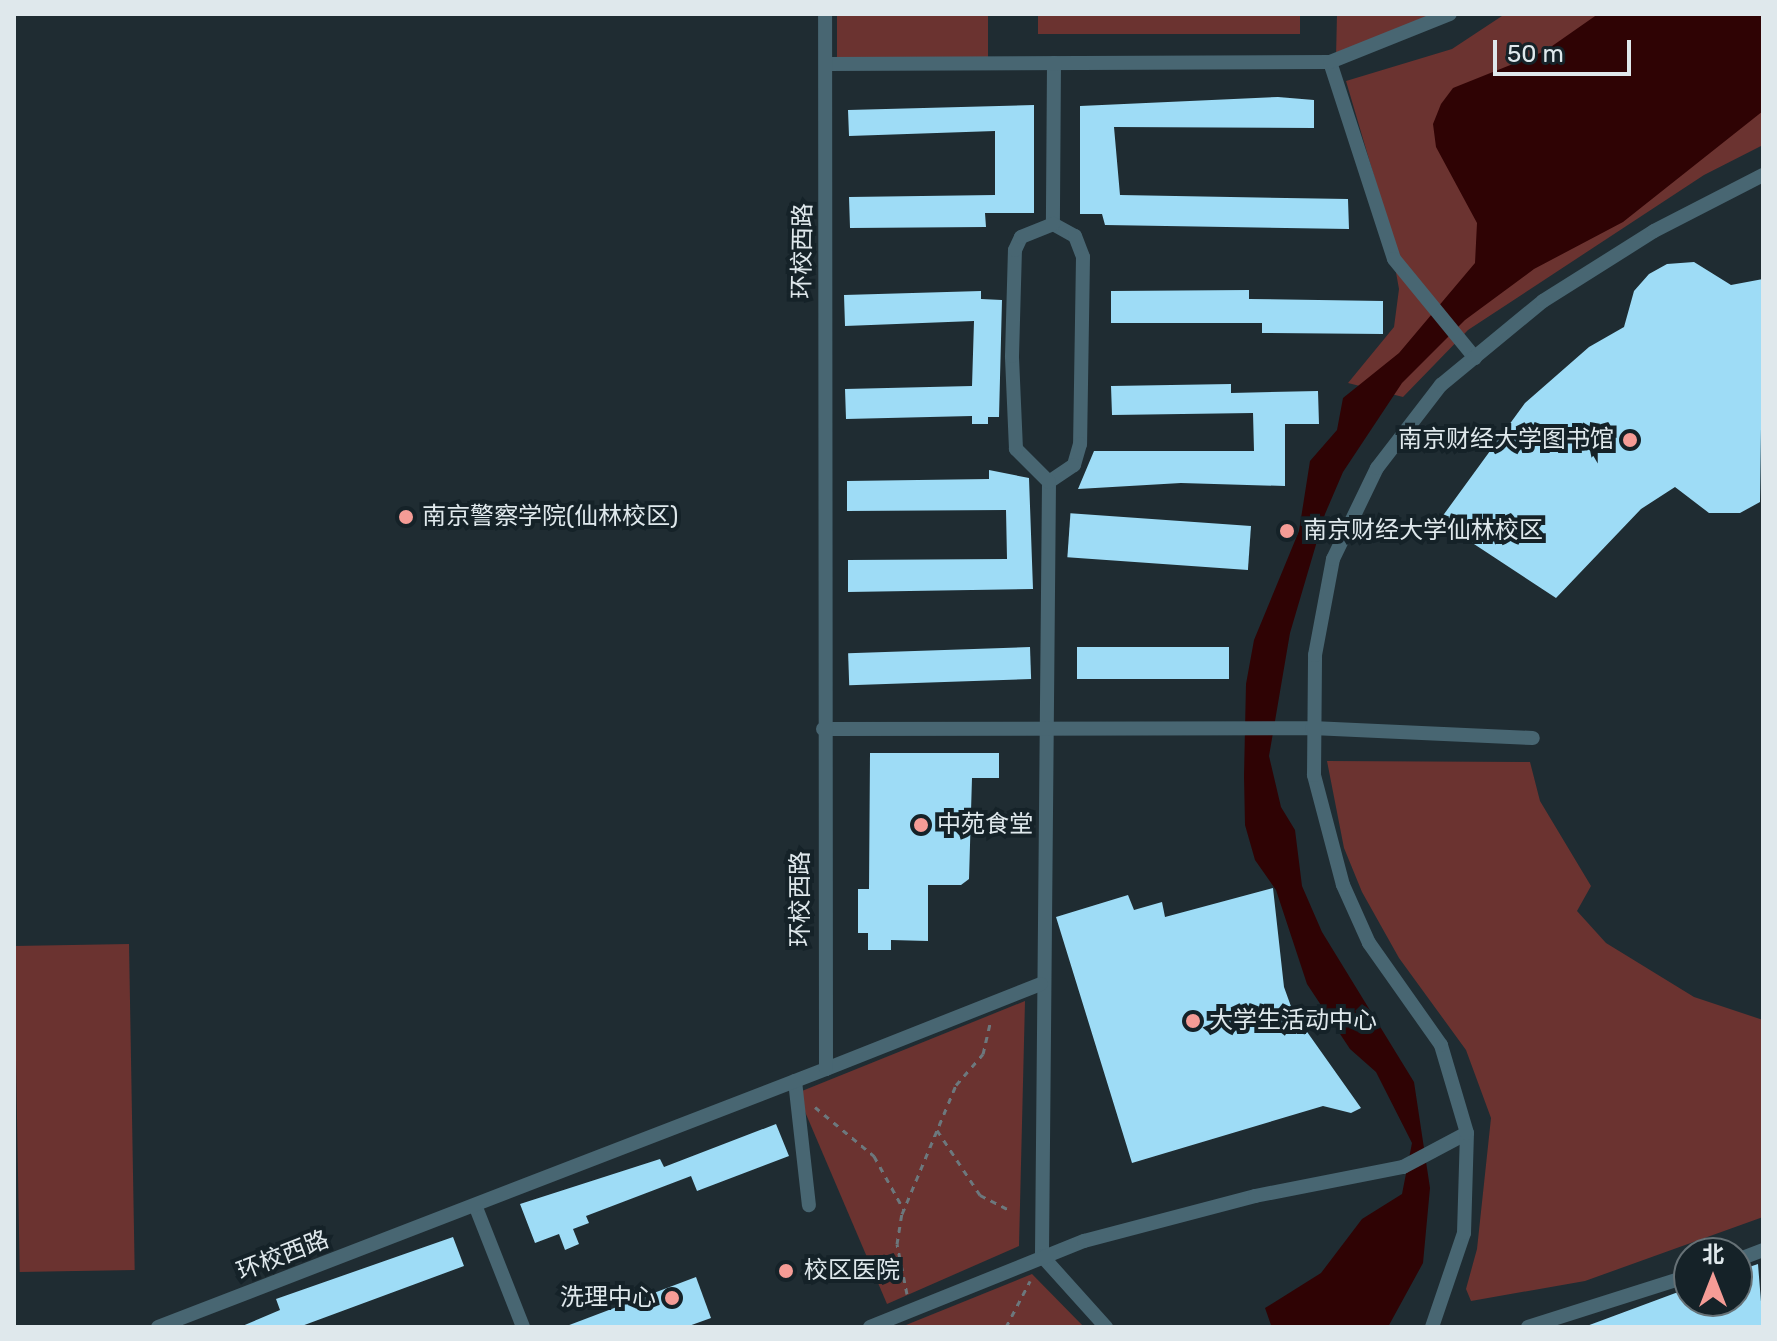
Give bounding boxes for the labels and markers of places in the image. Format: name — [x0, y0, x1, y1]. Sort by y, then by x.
place label: 南京财经大学图书馆 — [1398, 426, 1614, 454]
marker: 南京财经大学图书馆 — [1621, 431, 1639, 449]
place label: 南京警察学院(仙林校区) — [422, 503, 678, 531]
marker: 南京警察学院(仙林校区) — [397, 508, 415, 526]
place label: 南京财经大学仙林校区 — [1303, 517, 1543, 545]
marker: 南京财经大学仙林校区 — [1278, 522, 1296, 540]
place label: 中苑食堂 — [937, 811, 1033, 839]
marker: 中苑食堂 — [912, 816, 930, 834]
place label: 大学生活动中心 — [1209, 1007, 1377, 1035]
marker: 大学生活动中心 — [1184, 1012, 1202, 1030]
place label: 校区医院 — [804, 1257, 900, 1285]
marker: 校区医院 — [775, 1260, 797, 1282]
place label: 洗理中心 — [560, 1284, 656, 1312]
marker: 洗理中心 — [663, 1289, 681, 1307]

